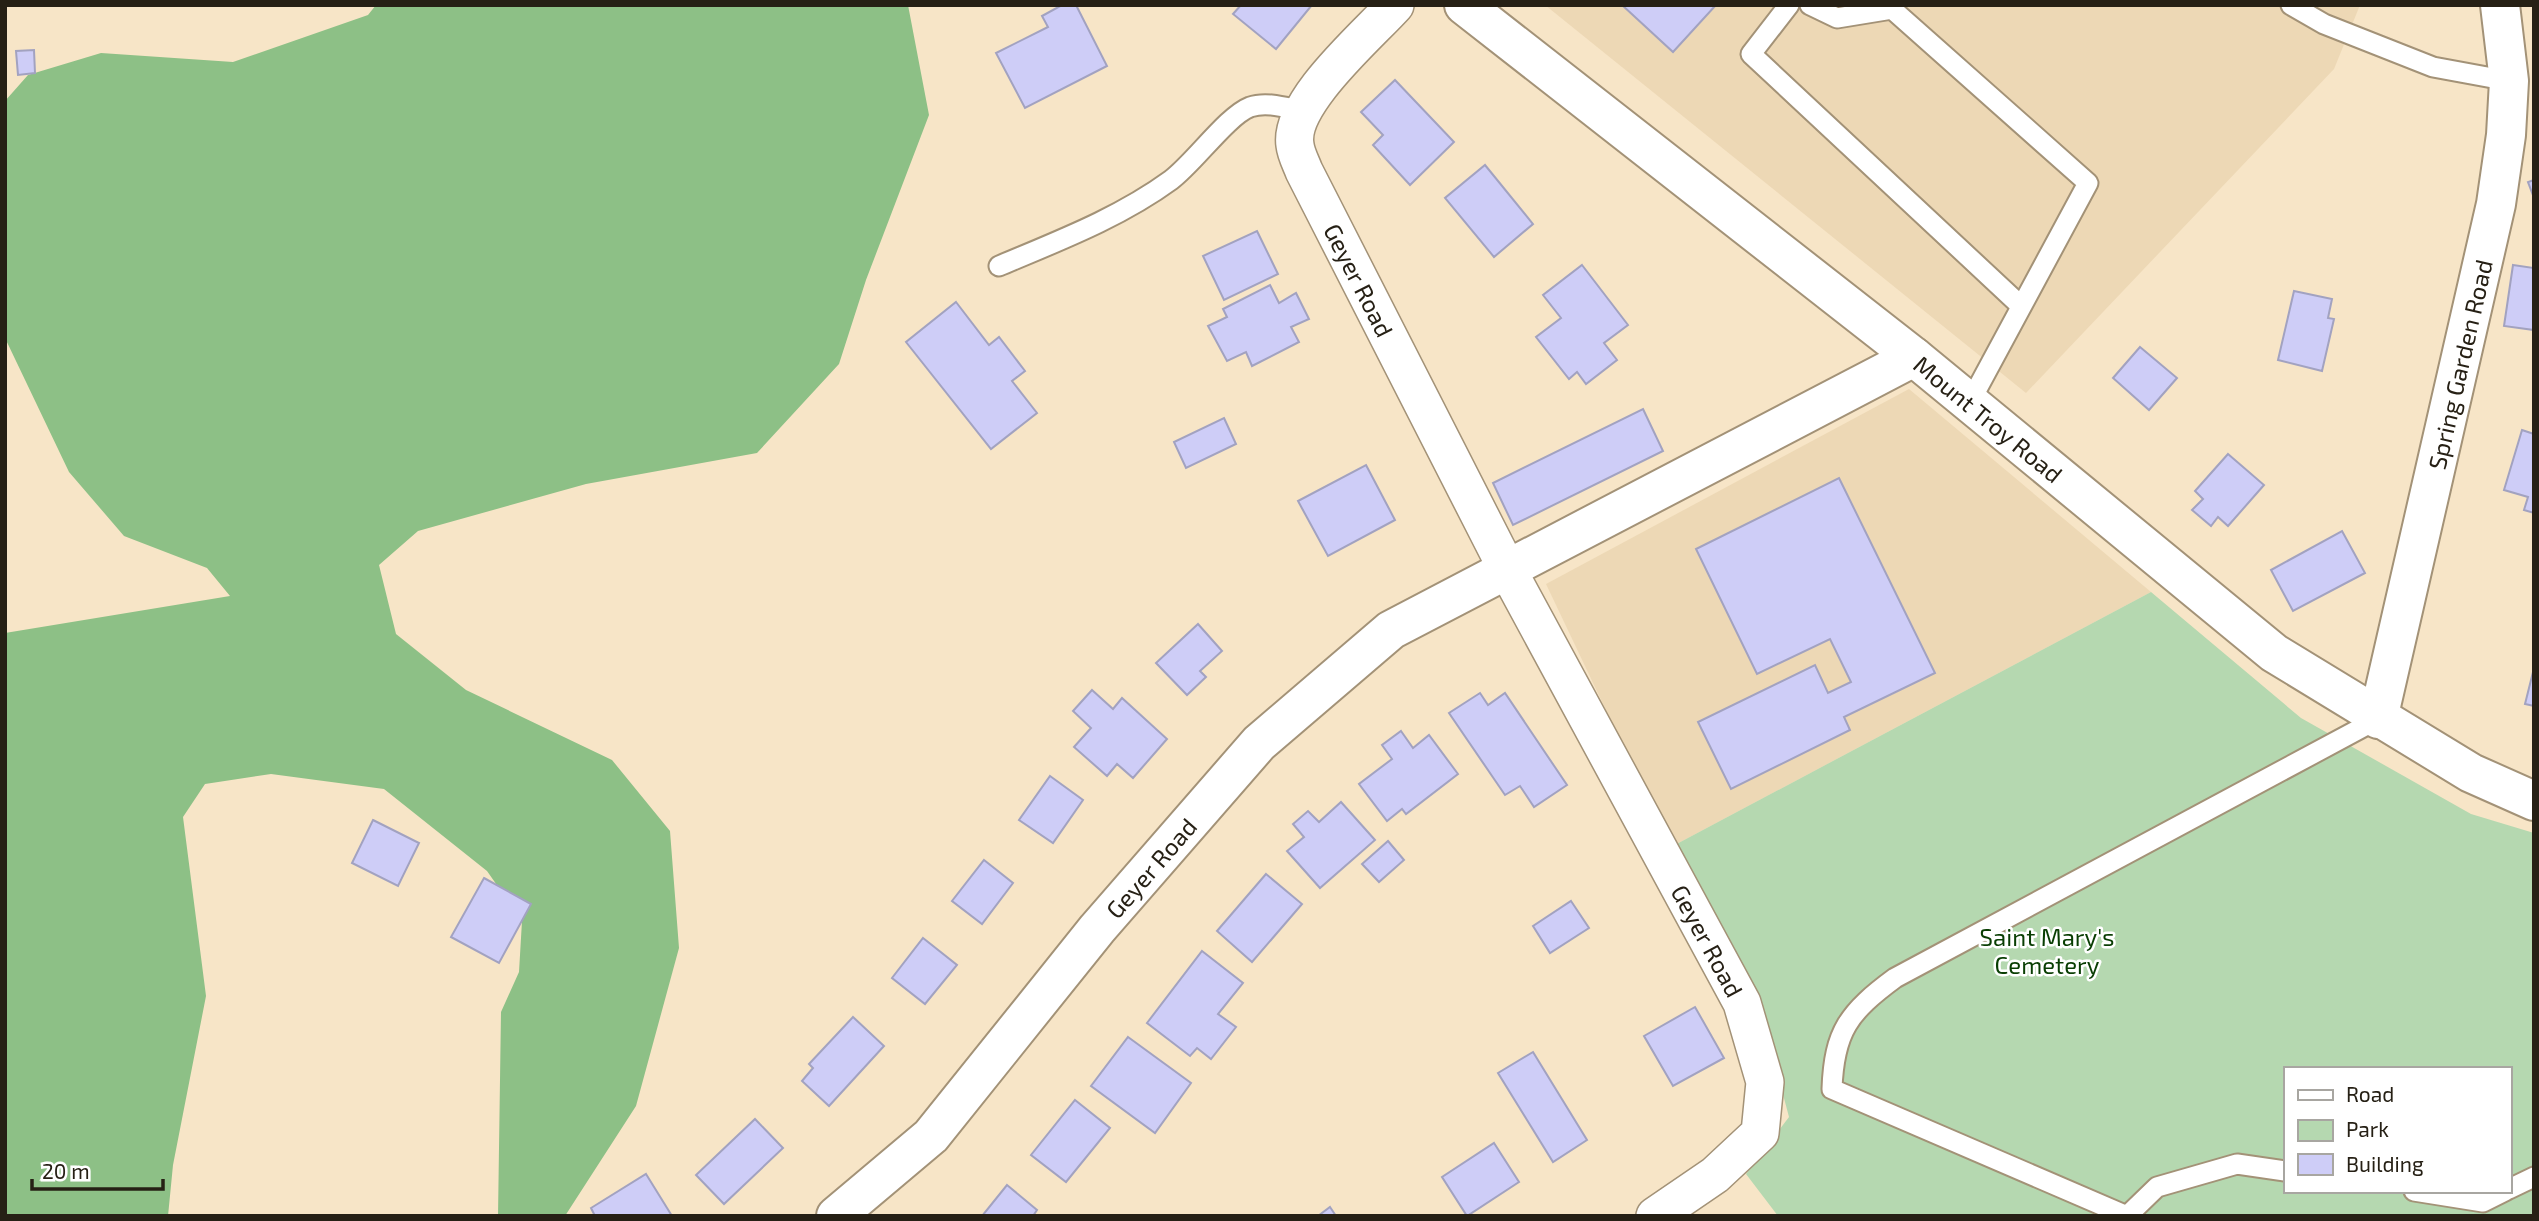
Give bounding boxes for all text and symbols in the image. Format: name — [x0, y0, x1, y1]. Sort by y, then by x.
street label: Geyer Road — [1319, 218, 1400, 341]
street label: Spring Garden Road — [2421, 256, 2497, 472]
street label: Mount Troy Road — [1909, 349, 2069, 488]
street label: Geyer Road — [1099, 812, 1202, 924]
street label: Geyer Road — [1666, 879, 1750, 1002]
park label: Saint Mary's Cemetery — [1980, 922, 2114, 979]
legend — [2284, 1067, 2511, 1193]
text: Road — [2346, 1081, 2394, 1106]
text: Park — [2346, 1116, 2389, 1141]
scale bar — [32, 1148, 163, 1192]
text: Building — [2346, 1151, 2424, 1176]
text: 20 m — [42, 1158, 90, 1183]

